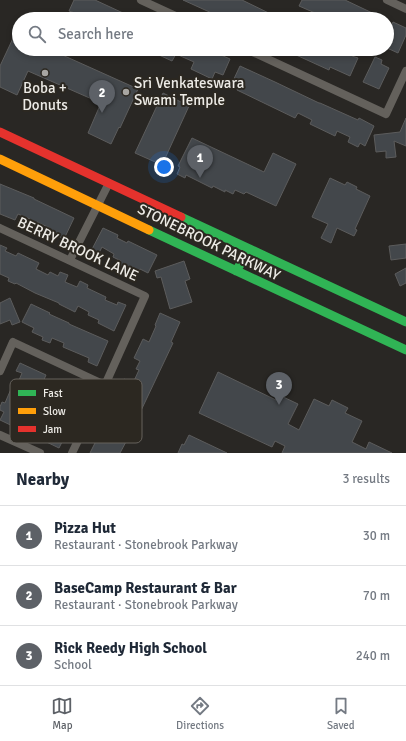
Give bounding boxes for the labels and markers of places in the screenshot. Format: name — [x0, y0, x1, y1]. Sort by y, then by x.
marker: Boba + Donuts — [40, 68, 50, 78]
place label: Sri Venkateswara Swami Temple — [134, 74, 244, 109]
place label: Boba + Donuts — [22, 79, 68, 114]
pin: 2 — [89, 80, 115, 113]
marker: Sri Venkateswara Swami Temple — [121, 87, 131, 97]
pin: 1 — [187, 145, 213, 178]
pin: 3 — [266, 372, 292, 405]

